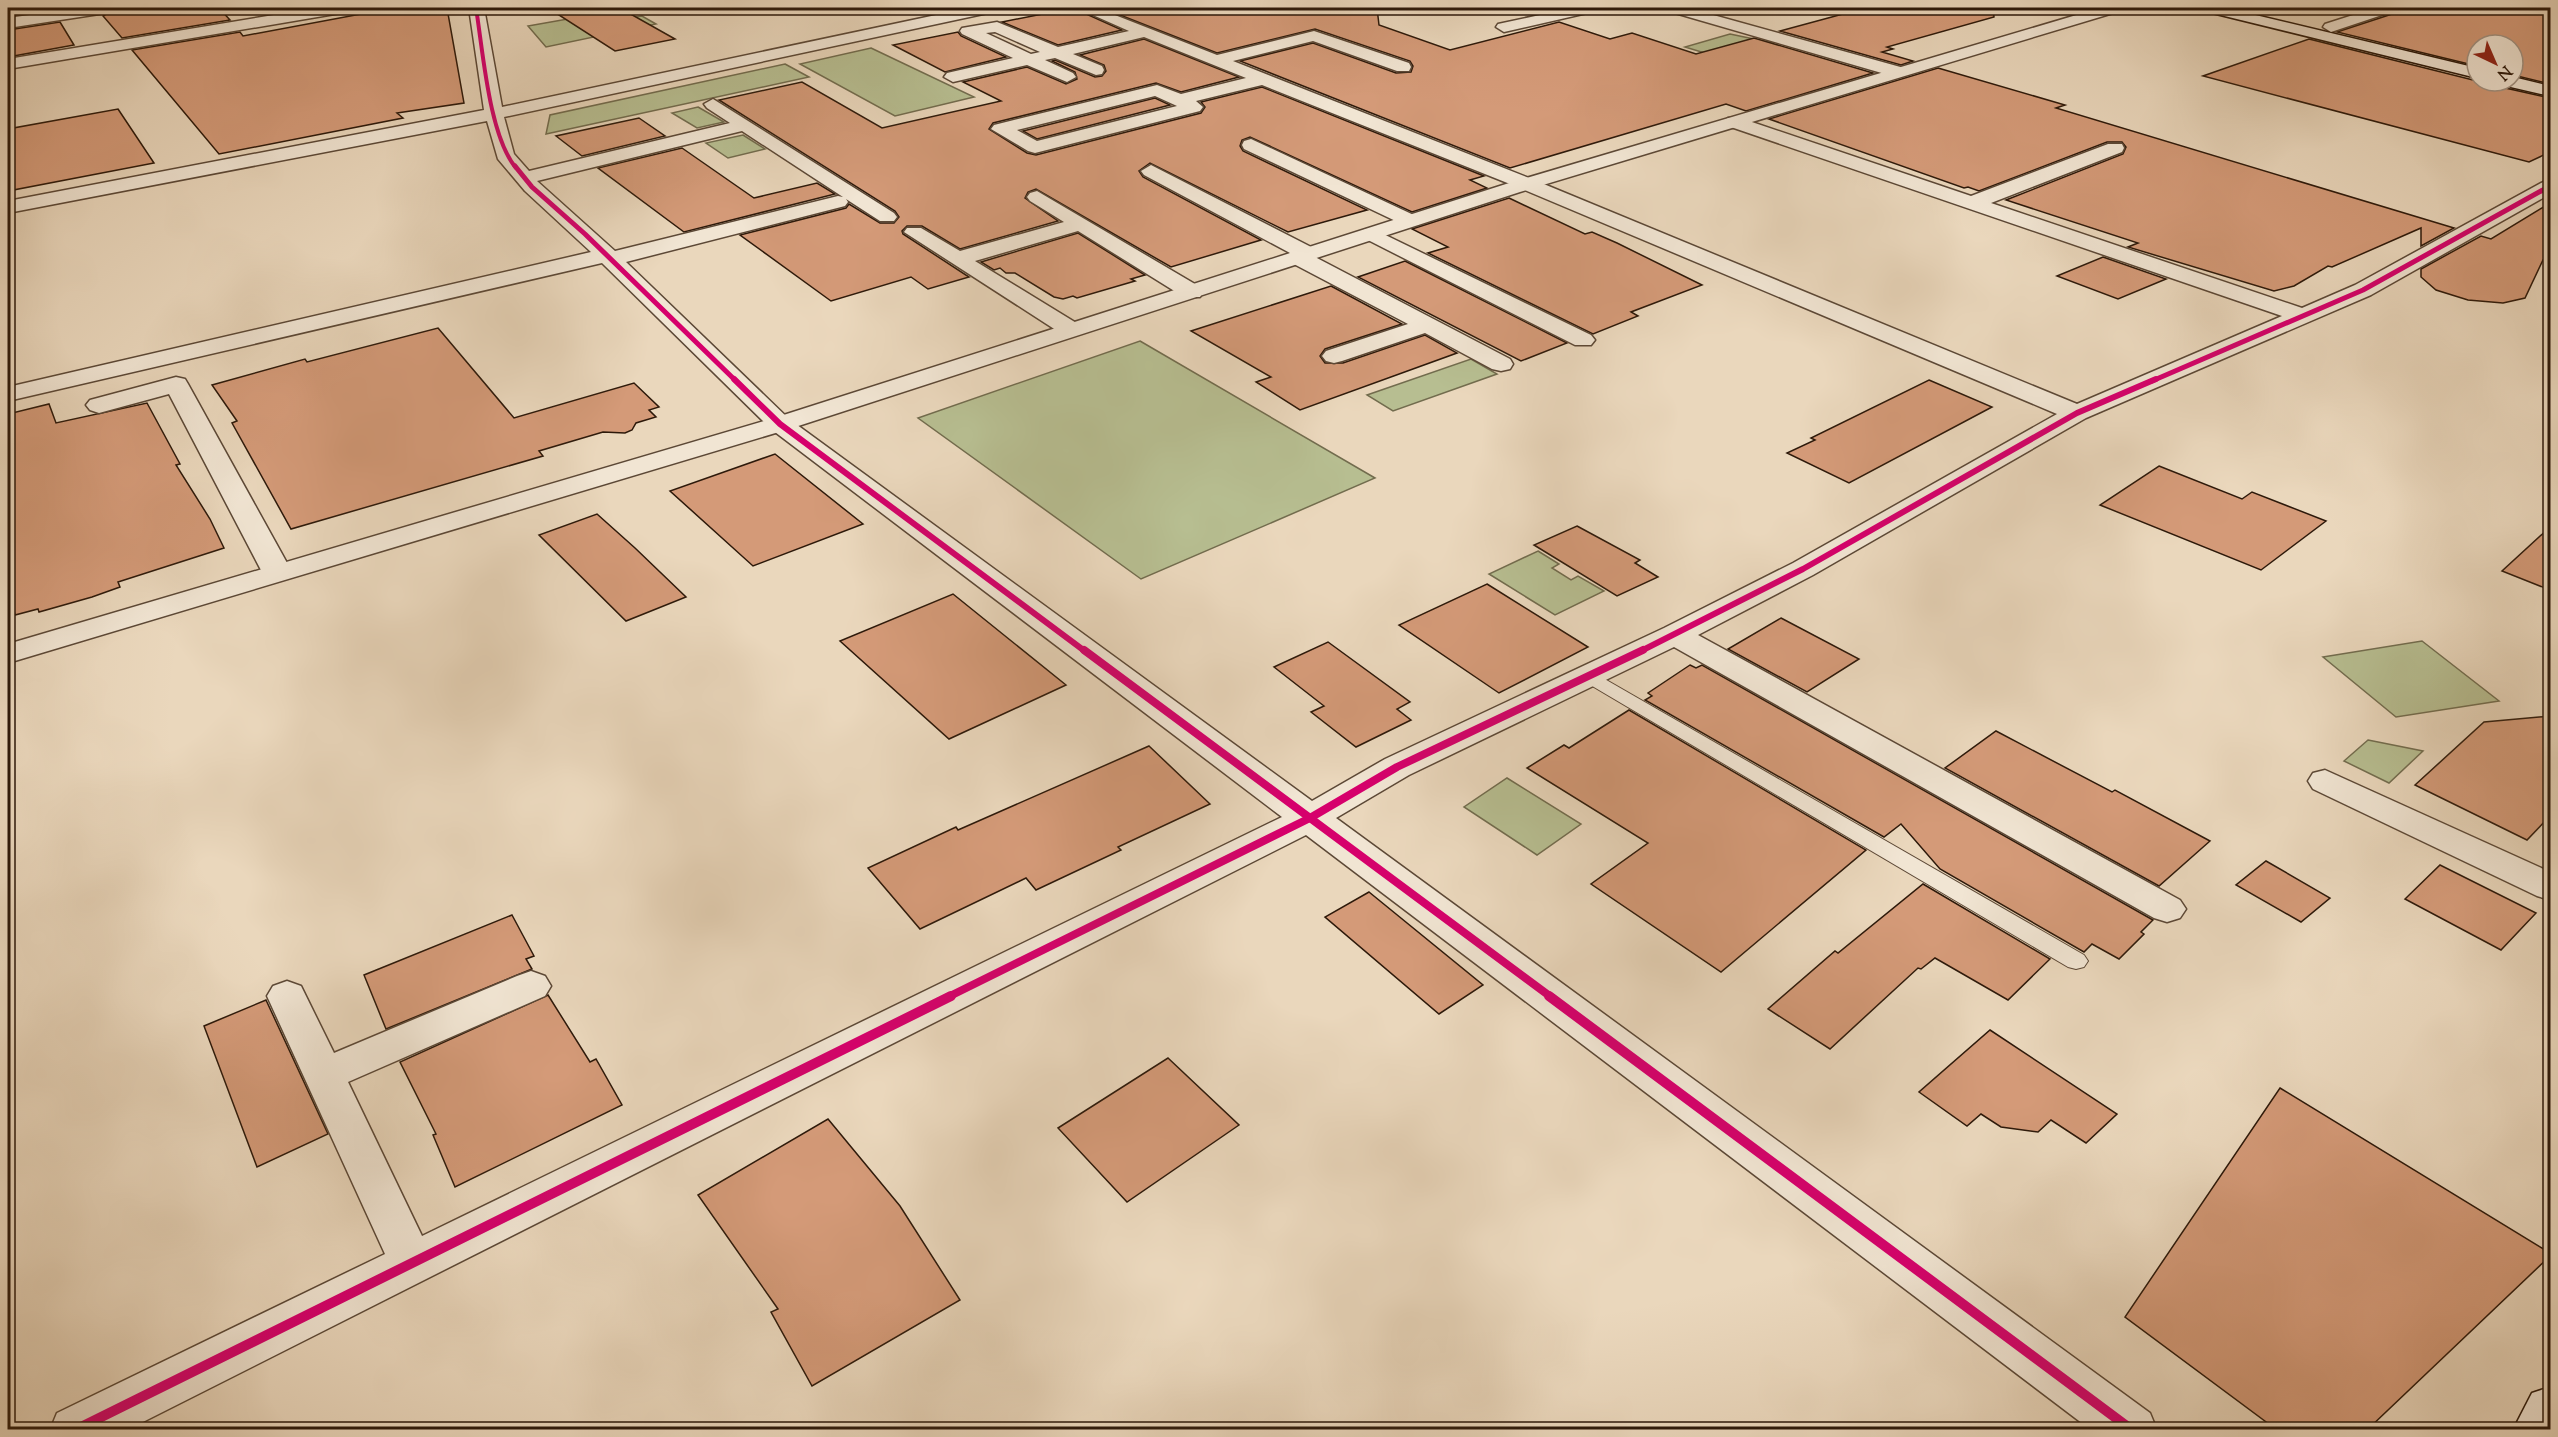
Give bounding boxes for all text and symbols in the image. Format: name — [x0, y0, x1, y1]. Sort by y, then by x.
north arrow — [2465, 33, 2525, 93]
text: N — [2491, 59, 2516, 85]

